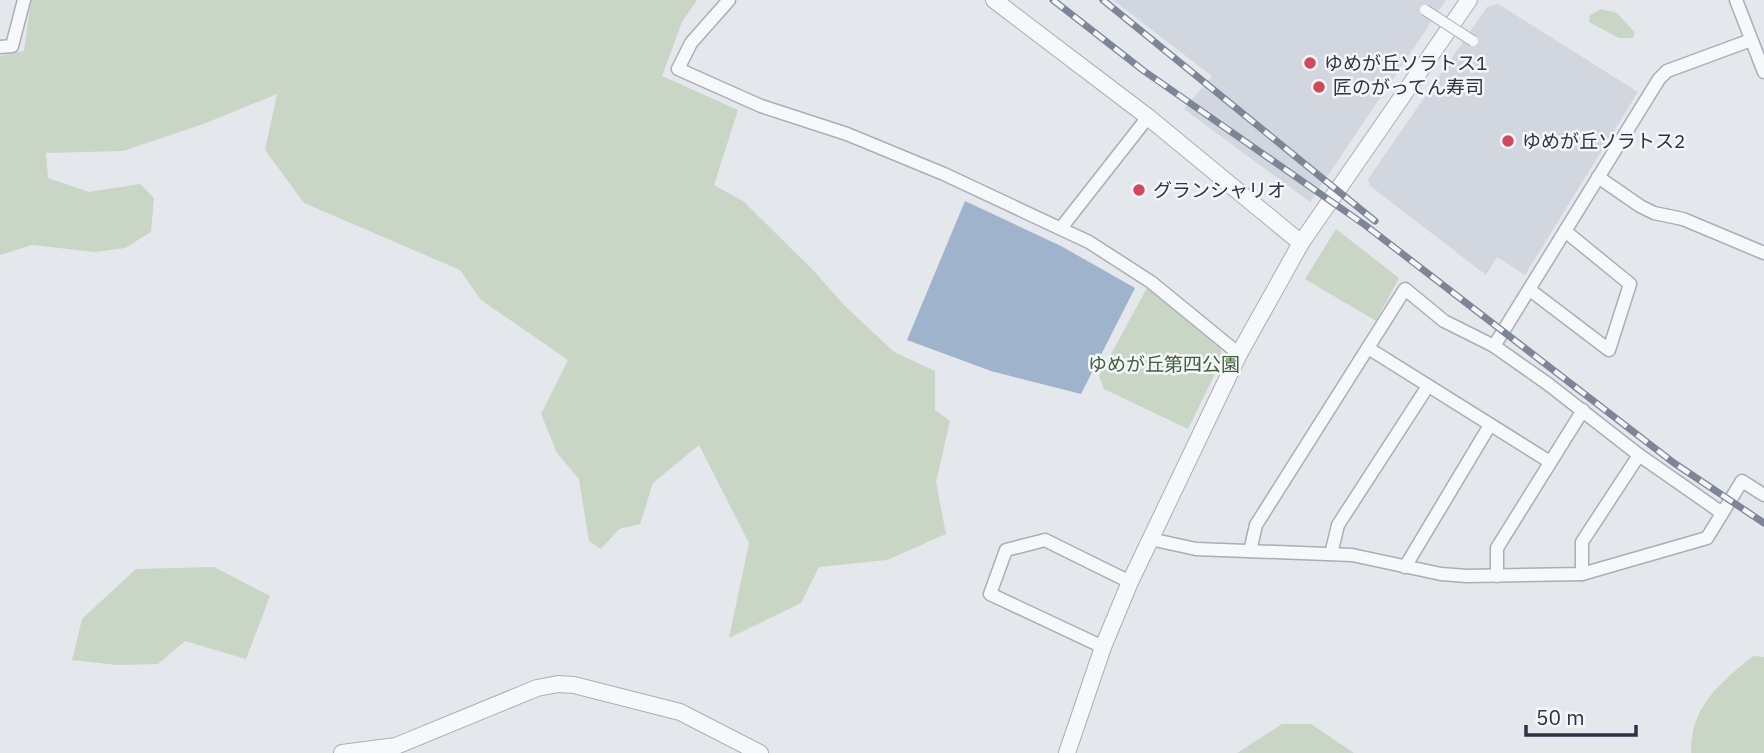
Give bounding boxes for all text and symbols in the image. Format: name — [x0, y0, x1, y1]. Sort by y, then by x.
place label: ゆめが丘ソラトス1 — [1324, 51, 1487, 75]
marker: ゆめが丘ソラトス1 — [1302, 55, 1318, 71]
place label: 匠のがってん寿司 — [1333, 75, 1484, 99]
marker: 匠のがってん寿司 — [1311, 79, 1327, 95]
place label: ゆめが丘ソラトス2 — [1522, 129, 1685, 153]
marker: ゆめが丘ソラトス2 — [1500, 133, 1516, 149]
place label: グランシャリオ — [1153, 178, 1286, 202]
marker: グランシャリオ — [1131, 182, 1147, 198]
park label: ゆめが丘第四公園 — [1088, 352, 1240, 376]
scale bar — [1526, 694, 1636, 738]
text: 50 m — [1536, 703, 1585, 731]

